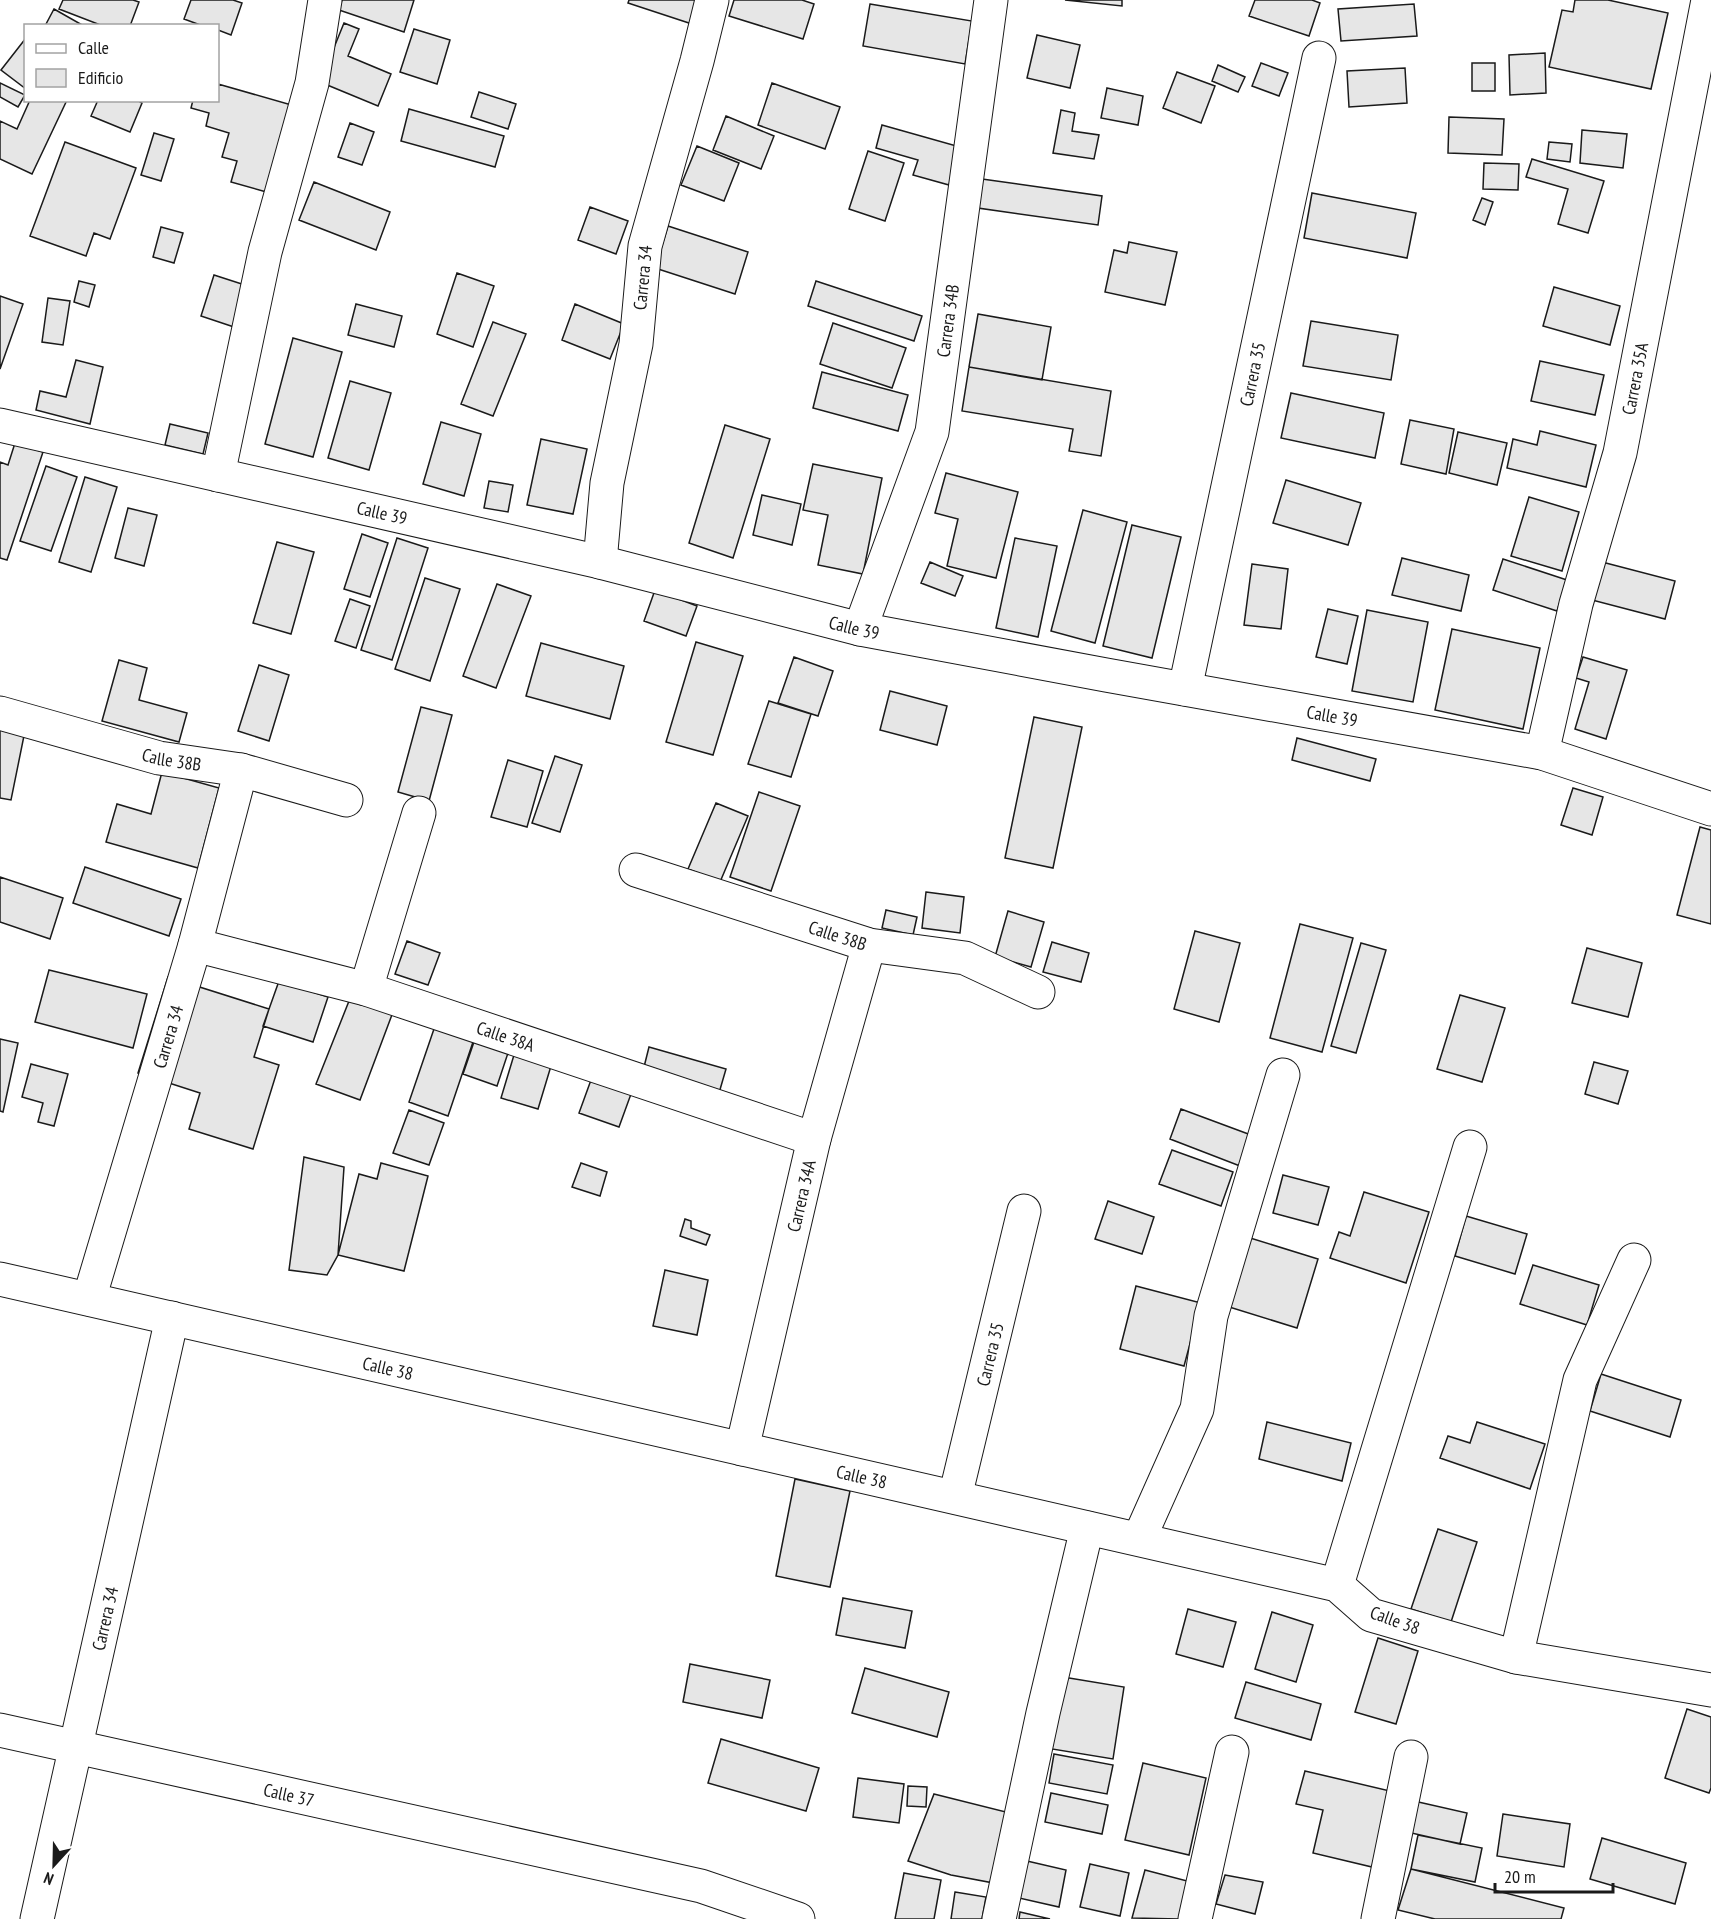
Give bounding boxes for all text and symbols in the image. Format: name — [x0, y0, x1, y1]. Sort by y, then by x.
legend — [24, 24, 219, 102]
text: Calle — [78, 36, 109, 59]
text: Edificio — [78, 66, 124, 89]
street label: Carrera 34 — [628, 244, 657, 311]
street label: Carrera 34B — [931, 283, 964, 359]
street label: Carrera 35 — [1234, 340, 1270, 408]
street label: Carrera 35A — [1616, 340, 1653, 417]
street label: Calle 39 — [355, 495, 410, 529]
street label: Calle 39 — [827, 610, 881, 644]
street label: Calle 39 — [1305, 700, 1359, 731]
street label: Calle 38B — [139, 742, 203, 776]
street label: Calle 38B — [806, 915, 870, 955]
street label: Carrera 34 — [147, 1002, 188, 1071]
street label: Calle 38A — [474, 1015, 538, 1056]
street label: Carrera 34A — [781, 1157, 820, 1234]
street label: Carrera 35 — [971, 1320, 1008, 1388]
street label: Calle 38 — [360, 1351, 415, 1385]
street label: Calle 38 — [834, 1459, 889, 1493]
street label: Carrera 34 — [86, 1584, 123, 1653]
street label: Calle 38 — [1367, 1600, 1423, 1640]
street label: Calle 37 — [261, 1778, 316, 1811]
north arrow — [24, 1835, 84, 1895]
scale bar — [1495, 1856, 1614, 1894]
text: 20 m — [1504, 1865, 1536, 1888]
text: N — [41, 1868, 56, 1890]

